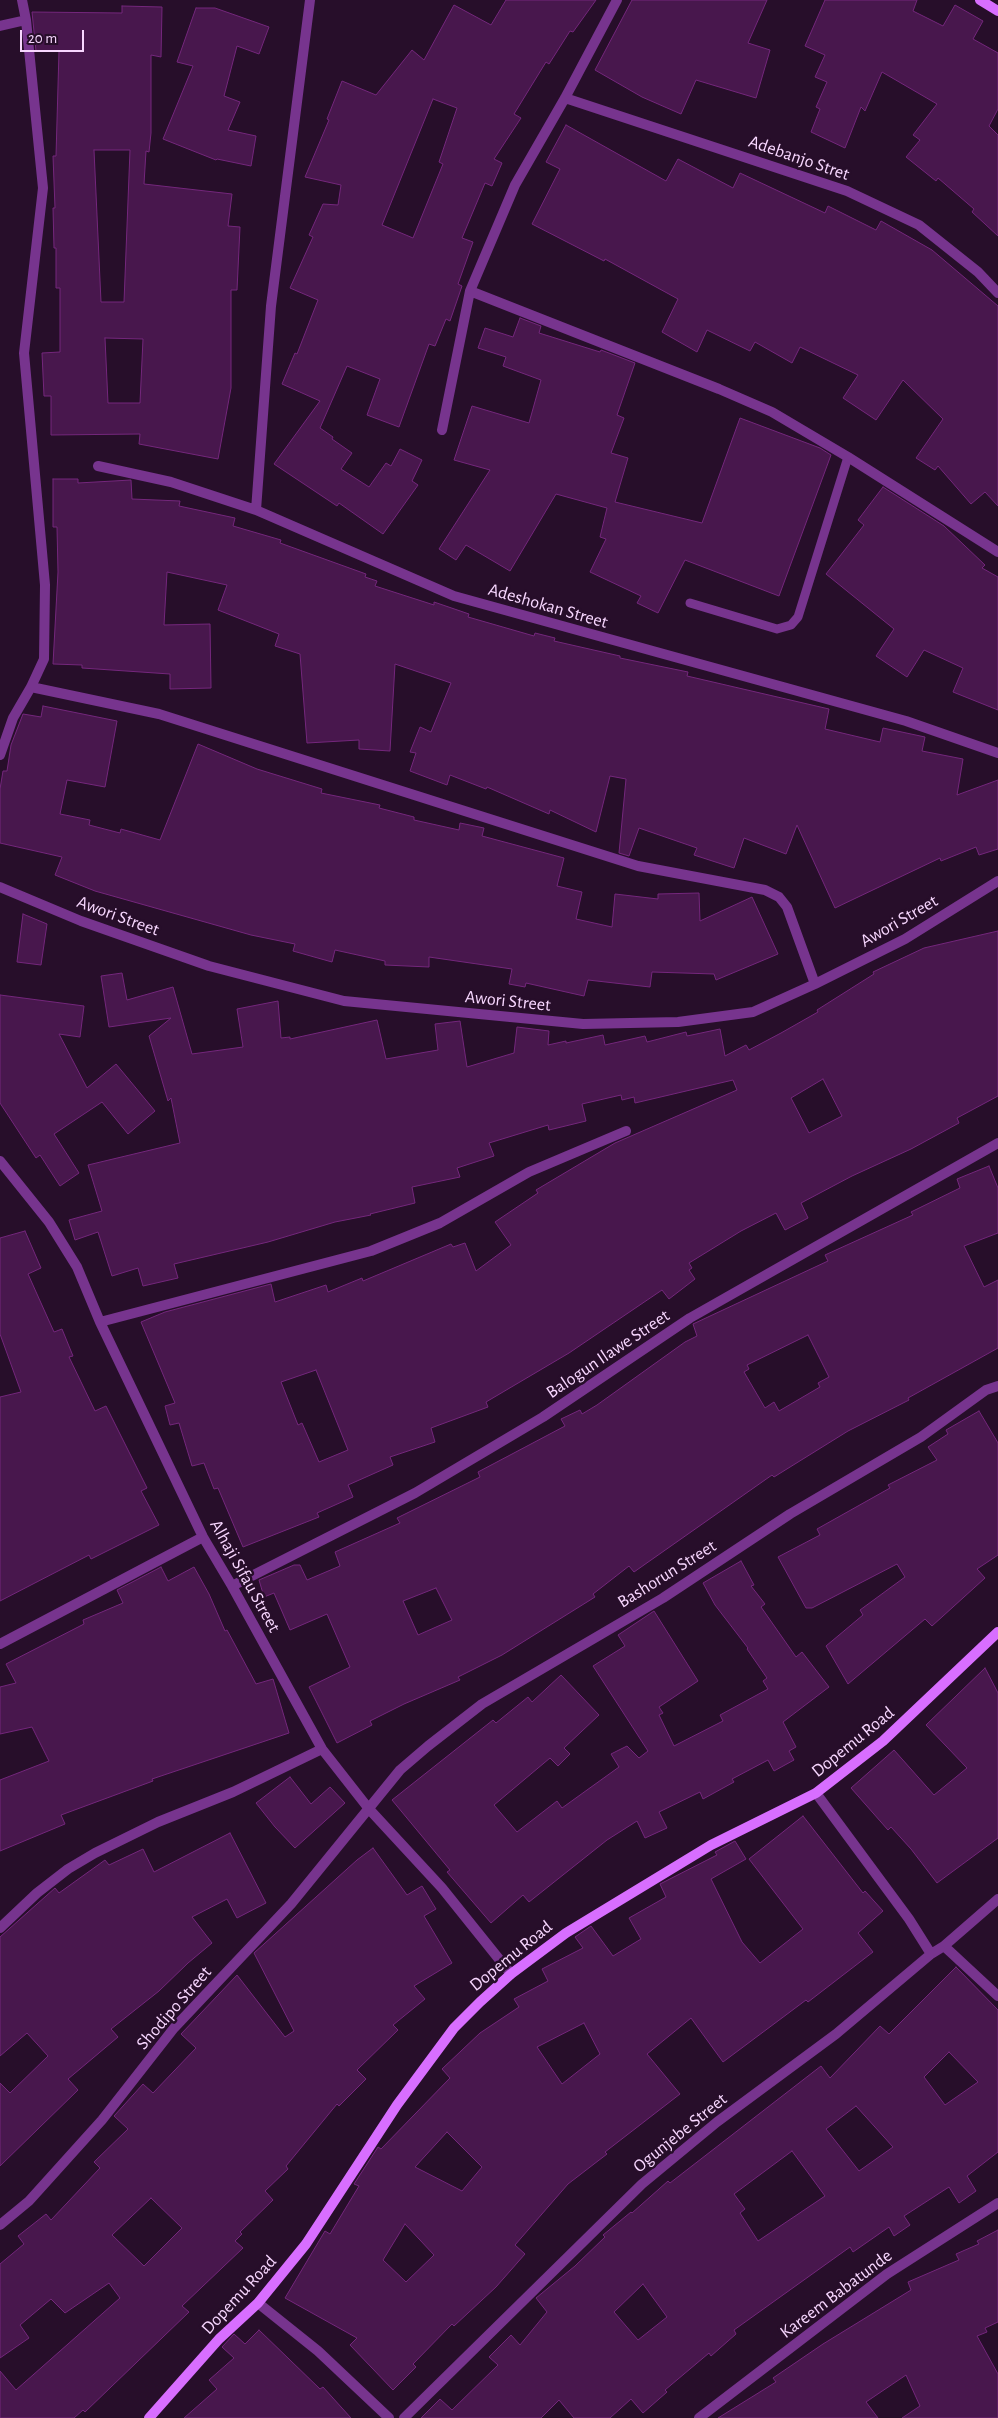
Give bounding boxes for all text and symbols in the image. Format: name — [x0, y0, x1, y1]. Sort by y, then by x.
scale bar — [22, 20, 86, 52]
text: 20 m — [28, 31, 57, 46]
street label: Adebanjo Stret — [746, 131, 852, 185]
street label: Adeshokan Street — [486, 579, 610, 633]
street label: Awori Street — [856, 890, 942, 952]
street label: Awori Street — [74, 891, 162, 941]
street label: Awori Street — [464, 986, 552, 1016]
street label: Balogun Ilawe Street — [542, 1305, 674, 1403]
street label: Alhaji Sifau Street — [205, 1516, 285, 1636]
street label: Bashorun Street — [614, 1535, 720, 1613]
street label: Dopemu Road — [807, 1702, 899, 1782]
street label: Dopemu Road — [465, 1916, 557, 1996]
street label: Shodipo Street — [132, 1962, 216, 2054]
street label: Ogunjebe Street — [629, 2089, 731, 2177]
street label: Kareem Babatunde — [776, 2245, 896, 2343]
street label: Dopemu Road — [197, 2251, 281, 2339]

